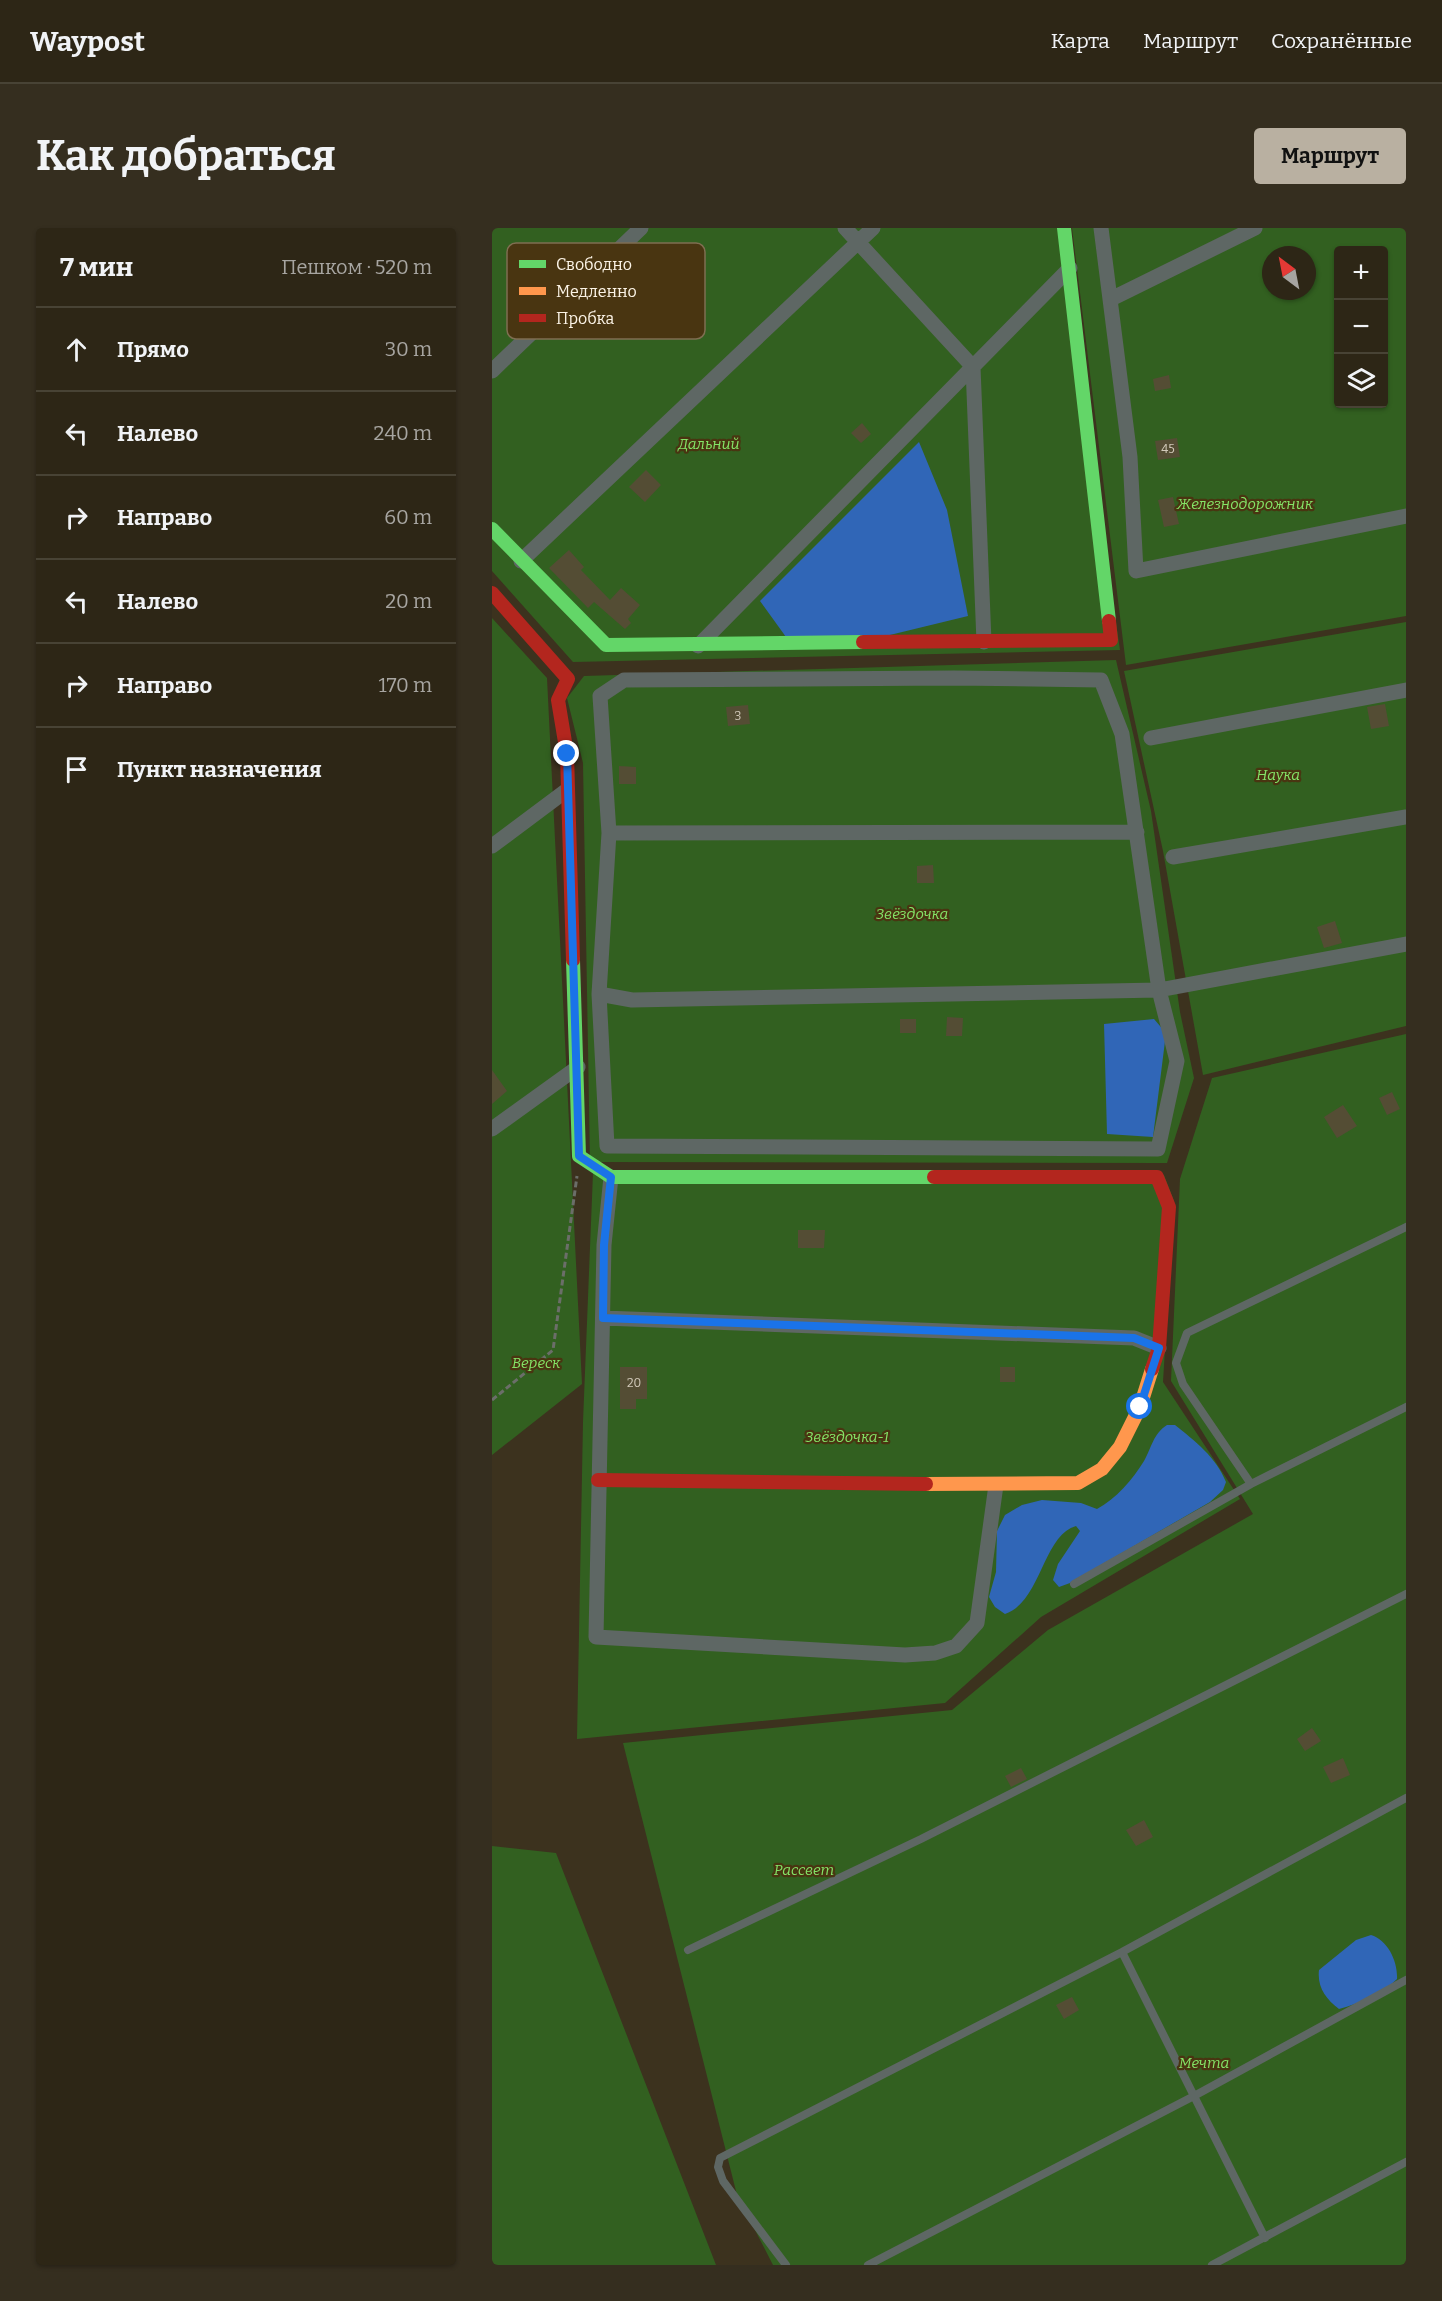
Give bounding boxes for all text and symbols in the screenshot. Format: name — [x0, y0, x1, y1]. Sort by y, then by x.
text: Waypost — [30, 25, 145, 58]
text: Карта — [1051, 28, 1110, 54]
text: Маршрут — [1143, 28, 1238, 54]
text: Сохранённые — [1271, 28, 1412, 54]
button: Маршрут — [1254, 128, 1406, 184]
text: Как добраться — [36, 131, 336, 181]
legend — [507, 243, 705, 339]
north arrow — [1262, 246, 1316, 300]
map controls — [1334, 246, 1388, 408]
button: + — [1334, 246, 1388, 300]
text: 7 мин — [60, 252, 133, 283]
text: Пешком · 520 m — [281, 255, 432, 279]
text: Свободно — [556, 255, 632, 274]
text: Медленно — [556, 282, 637, 301]
button: − — [1334, 300, 1388, 354]
text: Пробка — [556, 309, 615, 328]
icon: ahead — [60, 333, 93, 366]
text: Прямо — [117, 336, 189, 363]
text: 30 m — [385, 337, 432, 361]
button: layers — [1334, 354, 1388, 408]
icon: left — [60, 417, 93, 450]
text: Налево — [117, 420, 198, 447]
text: 240 m — [374, 421, 432, 445]
park label: Дальний — [677, 435, 740, 453]
house number: 45 — [1161, 442, 1175, 456]
park label: Железнодорожник — [1176, 495, 1314, 513]
icon: right — [60, 501, 93, 534]
text: Направо — [117, 504, 212, 531]
text: 60 m — [384, 505, 432, 529]
icon: left — [60, 585, 93, 618]
text: Налево — [117, 588, 198, 615]
text: 20 m — [385, 589, 432, 613]
icon: right — [60, 669, 93, 702]
text: Направо — [117, 672, 212, 699]
text: 170 m — [379, 673, 432, 697]
house number: 3 — [735, 709, 742, 723]
route end — [553, 740, 579, 766]
icon: arrive — [60, 753, 93, 786]
text: Пункт назначения — [117, 756, 322, 783]
park label: Наука — [1256, 766, 1300, 784]
park label: Звёздочка — [876, 905, 948, 923]
park label: Вереск — [512, 1354, 561, 1372]
house number: 20 — [627, 1376, 641, 1390]
route start — [1126, 1393, 1152, 1419]
park label: Звёздочка-1 — [805, 1428, 889, 1446]
park label: Рассвет — [774, 1861, 834, 1879]
park label: Мечта — [1179, 2054, 1229, 2072]

